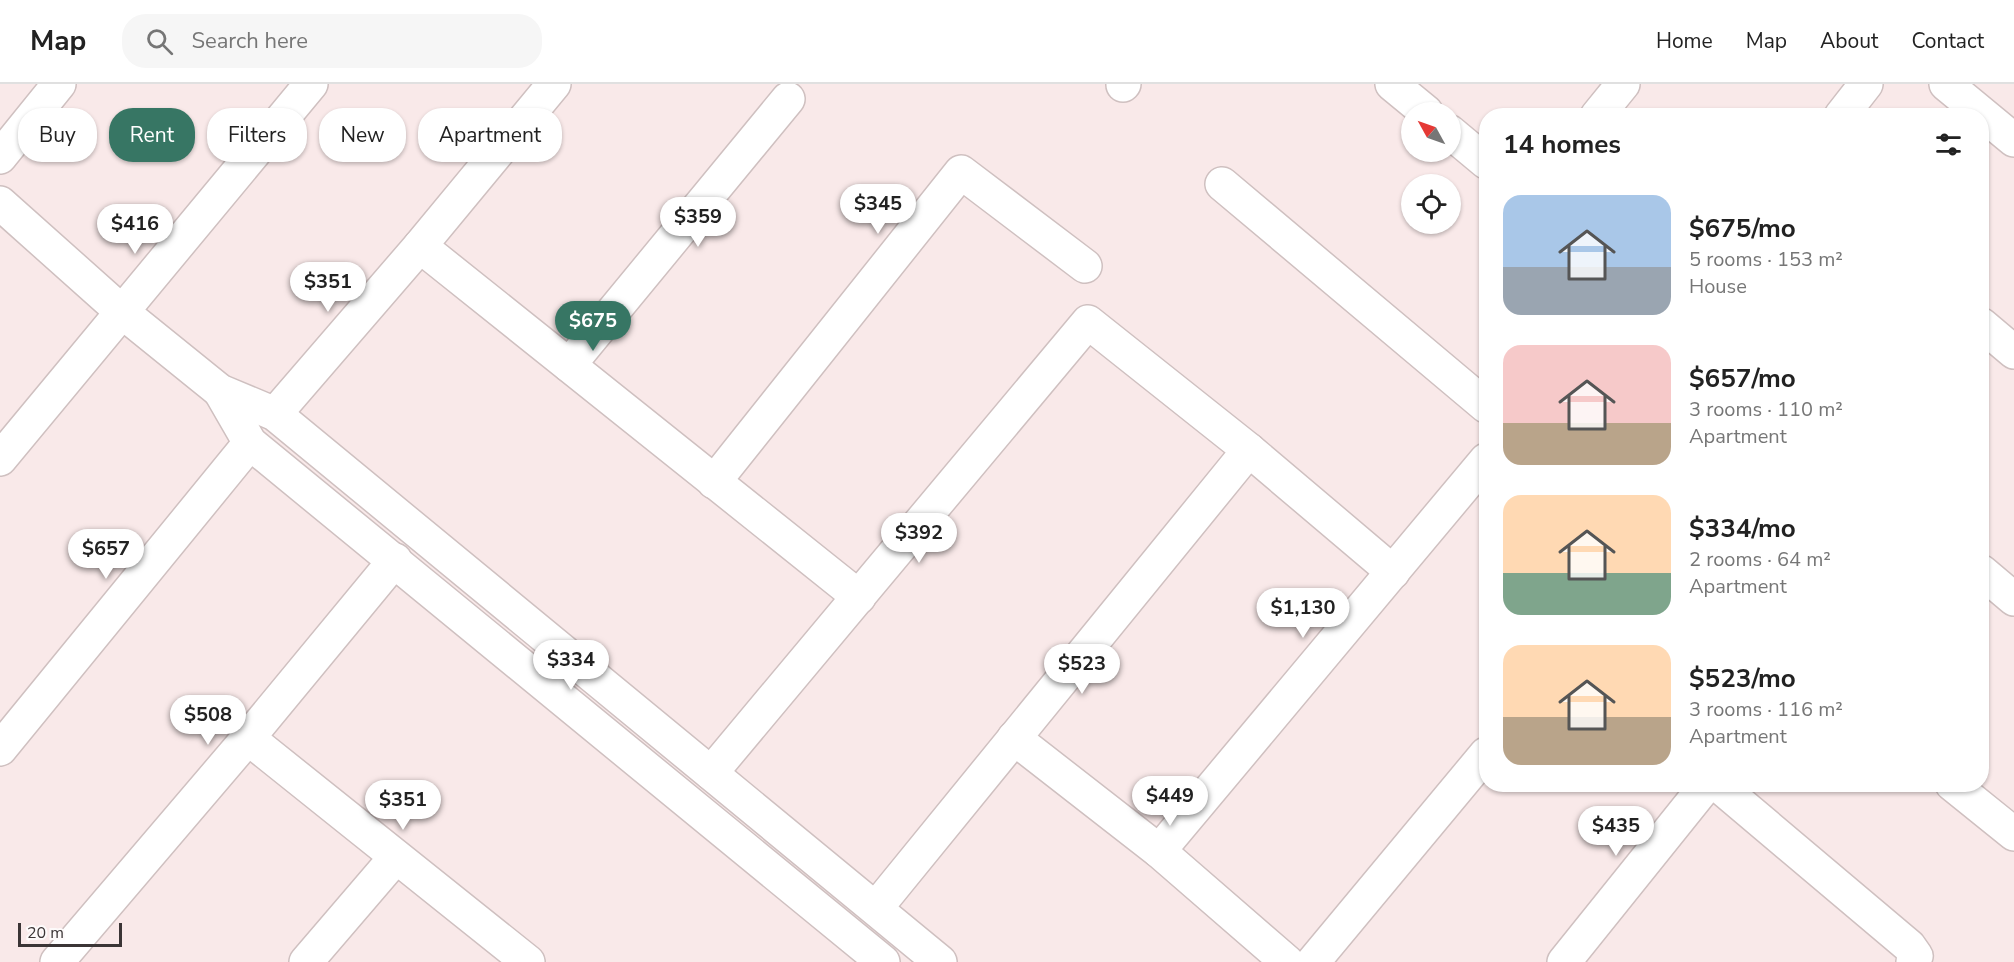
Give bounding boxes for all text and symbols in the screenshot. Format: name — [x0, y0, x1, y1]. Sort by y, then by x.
search box — [122, 14, 542, 68]
text: Map — [30, 22, 86, 60]
icon: search — [143, 25, 176, 58]
text: Search here — [191, 26, 308, 56]
text: Home — [1656, 27, 1713, 55]
text: Map — [1746, 27, 1787, 55]
text: About — [1820, 27, 1878, 55]
text: Contact — [1911, 27, 1984, 55]
north arrow — [1401, 102, 1461, 162]
map controls — [1401, 102, 1461, 234]
chip: Buy — [18, 108, 97, 162]
chip: Rent — [109, 108, 195, 162]
chip: Filters — [207, 108, 307, 162]
chip: New — [319, 108, 406, 162]
chip: Apartment — [418, 108, 562, 162]
text: 14 homes — [1503, 127, 1621, 162]
icon: filters — [1932, 128, 1965, 161]
button: locate — [1401, 174, 1461, 234]
pin: $345 — [842, 184, 914, 235]
text: $345 — [854, 190, 902, 217]
pin: $359 — [662, 197, 734, 248]
text: $359 — [674, 203, 722, 230]
pin: $416 — [99, 204, 171, 255]
text: $416 — [111, 210, 159, 237]
text: $675/mo — [1689, 211, 1796, 246]
icon: home — [1551, 219, 1623, 291]
text: 5 rooms · 153 m² — [1689, 246, 1843, 273]
pin: $351 — [292, 262, 364, 313]
text: $351 — [304, 268, 352, 295]
text: House — [1689, 273, 1747, 300]
pin: $675 — [557, 301, 629, 352]
text: $675 — [569, 307, 617, 334]
text: $657/mo — [1689, 361, 1796, 396]
icon: home — [1551, 369, 1623, 441]
text: 3 rooms · 110 m² — [1689, 396, 1843, 423]
text: Apartment — [1689, 423, 1787, 450]
text: $334/mo — [1689, 511, 1796, 546]
pin: $392 — [883, 513, 955, 564]
text: $392 — [895, 519, 943, 546]
icon: home — [1551, 519, 1623, 591]
pin: $657 — [70, 529, 142, 580]
text: $657 — [82, 535, 130, 562]
text: 2 rooms · 64 m² — [1689, 546, 1831, 573]
text: Apartment — [1689, 573, 1787, 600]
pin: $1,130 — [1254, 588, 1352, 639]
text: $1,130 — [1271, 594, 1335, 621]
pin: $334 — [535, 640, 607, 691]
pin: $523 — [1046, 644, 1118, 695]
text: $334 — [547, 646, 595, 673]
text: $523 — [1058, 650, 1106, 677]
text: $523/mo — [1689, 661, 1796, 696]
icon: home — [1551, 669, 1623, 741]
pin: $508 — [172, 695, 244, 746]
text: 3 rooms · 116 m² — [1689, 696, 1843, 723]
text: $508 — [184, 701, 232, 728]
text: Apartment — [1689, 723, 1787, 750]
pin: $449 — [1134, 776, 1206, 827]
pin: $351 — [367, 780, 439, 831]
text: $449 — [1146, 782, 1194, 809]
text: $351 — [379, 786, 427, 813]
pin: $435 — [1580, 806, 1652, 857]
text: $435 — [1592, 812, 1640, 839]
scale bar — [18, 920, 122, 948]
text: 20 m — [27, 922, 64, 944]

